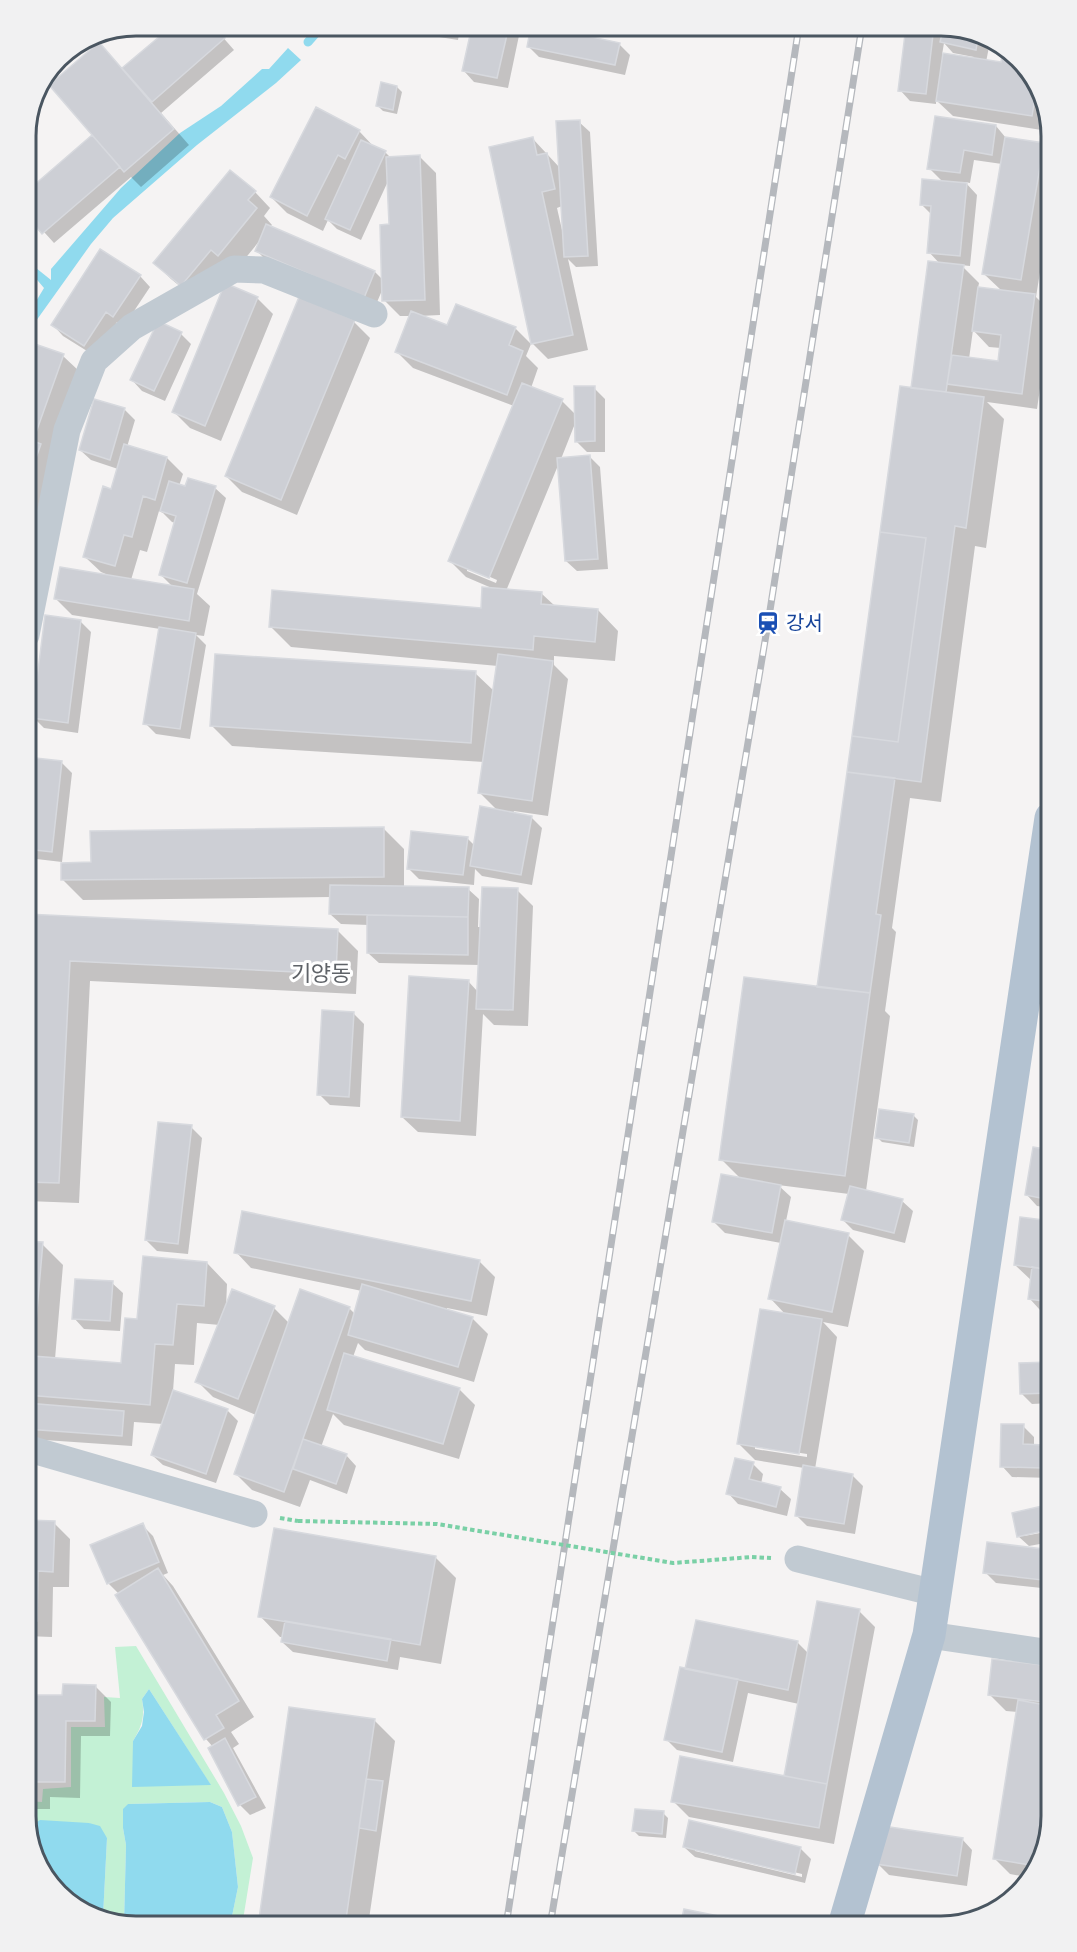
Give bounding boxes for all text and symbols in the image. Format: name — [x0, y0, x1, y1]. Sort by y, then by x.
station icon: 강서 — [755, 610, 781, 636]
place label: 강서 — [786, 610, 823, 636]
district label: 기양동 — [291, 959, 351, 987]

